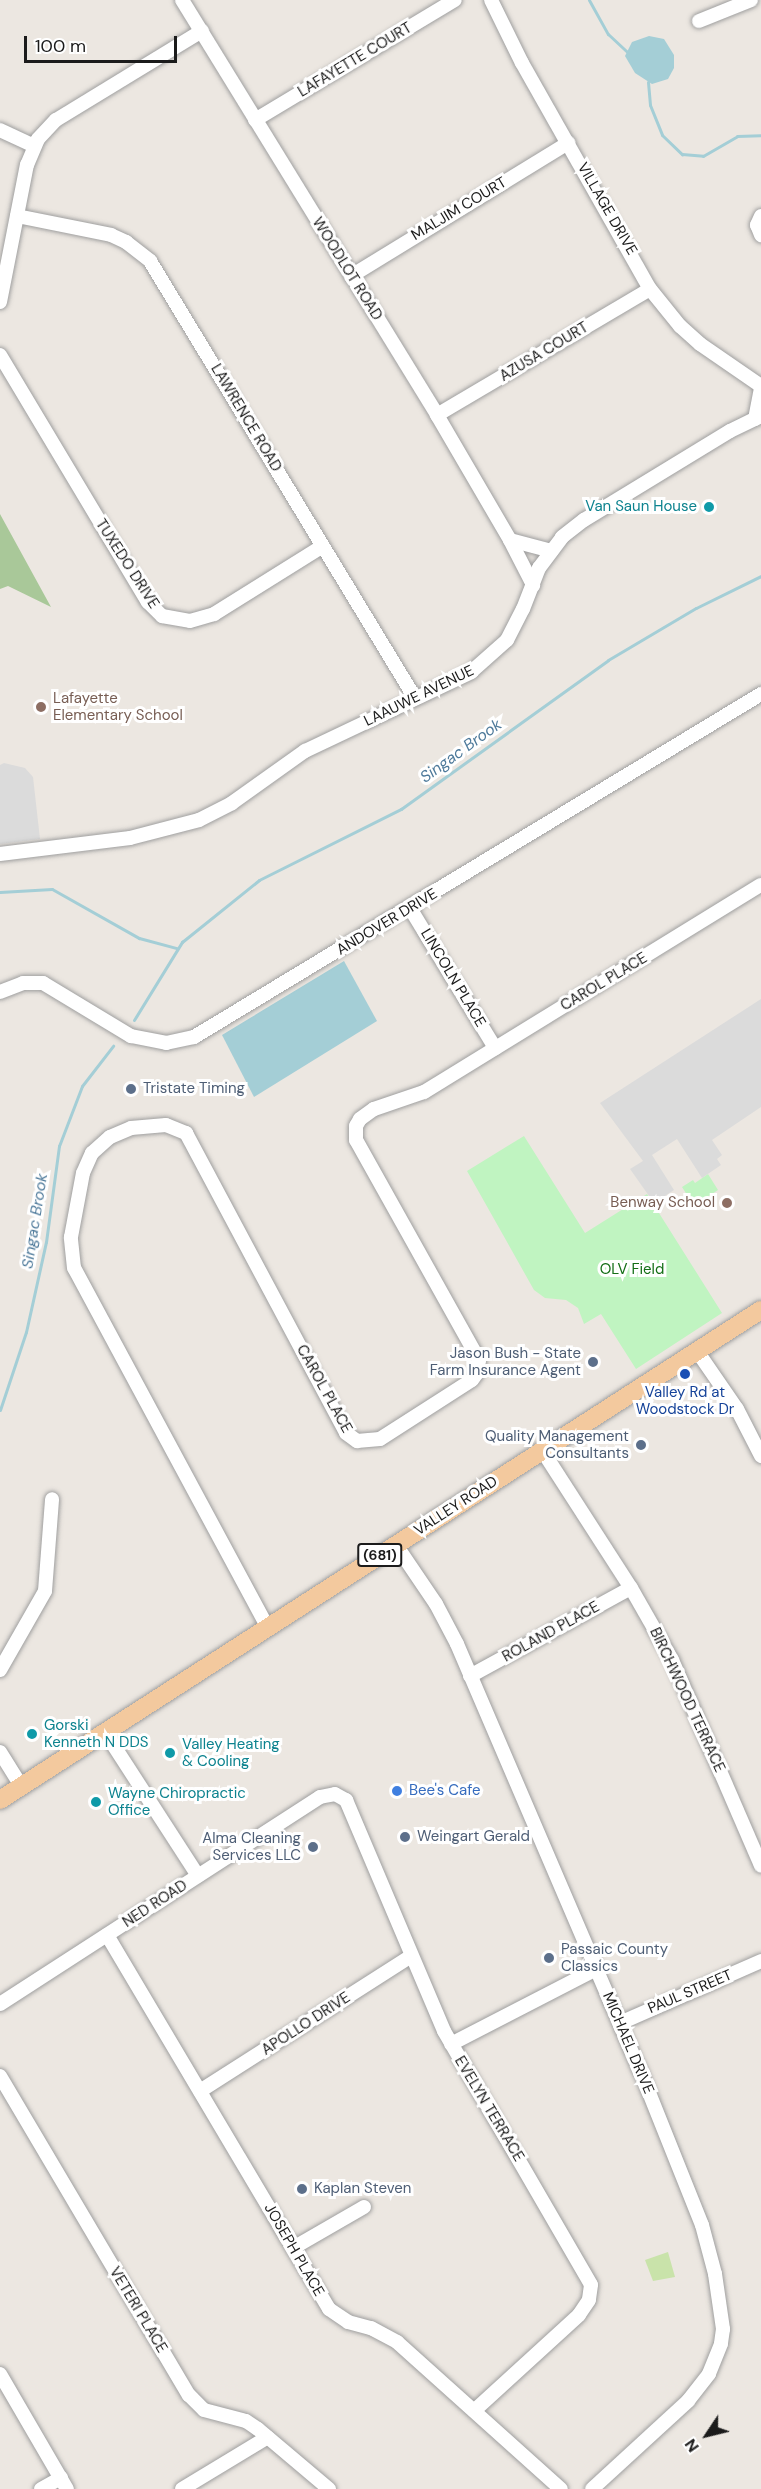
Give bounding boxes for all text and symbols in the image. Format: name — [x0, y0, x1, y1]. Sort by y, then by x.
street label: LAFAYETTE COURT — [295, 19, 415, 101]
scale bar — [27, 24, 180, 62]
text: 100 m — [35, 34, 86, 58]
street label: VILLAGE DRIVE — [573, 160, 641, 258]
street label: MALJIM COURT — [408, 174, 510, 244]
street label: WOODLOT ROAD — [308, 214, 386, 324]
street label: AZUSA COURT — [496, 319, 592, 385]
street label: LAWRENCE ROAD — [207, 361, 285, 475]
place label: Van Saun House — [585, 498, 697, 516]
marker: Van Saun House — [702, 500, 716, 514]
street label: TUXEDO DRIVE — [91, 516, 163, 612]
street label: LAAUWE AVENUE — [361, 662, 477, 730]
place label: Lafayette Elementary School — [53, 689, 183, 724]
marker: Lafayette Elementary School — [34, 700, 48, 714]
water label: Singac Brook — [416, 715, 506, 787]
street label: ANDOVER DRIVE — [333, 885, 441, 959]
street label: LINCOLN PLACE — [417, 926, 489, 1030]
street label: CAROL PLACE — [557, 949, 651, 1015]
place label: Tristate Timing — [143, 1080, 245, 1098]
marker: Tristate Timing — [124, 1082, 138, 1096]
water label: Singac Brook — [18, 1172, 52, 1270]
place label: Benway School — [610, 1194, 715, 1212]
marker: Benway School — [720, 1196, 734, 1210]
park label: OLV Field — [600, 1261, 664, 1279]
street label: CAROL PLACE — [292, 1342, 356, 1436]
place label: Jason Bush - State Farm Insurance Agent — [430, 1344, 581, 1379]
marker: Jason Bush - State Farm Insurance Agent — [586, 1355, 600, 1369]
marker: Valley Rd at Woodstock Dr — [678, 1367, 692, 1381]
place label: Valley Rd at Woodstock Dr — [636, 1383, 734, 1418]
place label: Quality Management Consultants — [485, 1427, 629, 1462]
marker: Quality Management Consultants — [634, 1438, 648, 1452]
street label: VALLEY ROAD — [411, 1472, 501, 1540]
road number: (681) — [356, 1544, 404, 1566]
street label: ROLAND PLACE — [499, 1598, 603, 1666]
street label: BIRCHWOOD TERRACE — [646, 1625, 728, 1775]
place label: Gorski Kenneth N DDS — [44, 1716, 148, 1751]
marker: Gorski Kenneth N DDS — [25, 1727, 39, 1741]
place label: Valley Heating & Cooling — [182, 1735, 280, 1770]
marker: Valley Heating & Cooling — [163, 1746, 177, 1760]
place label: Bee's Cafe — [409, 1782, 481, 1800]
place label: Wayne Chiropractic Office — [108, 1784, 246, 1819]
marker: Bee's Cafe — [390, 1784, 404, 1798]
marker: Wayne Chiropractic Office — [89, 1795, 103, 1809]
place label: Weingart Gerald — [417, 1828, 530, 1846]
place label: Alma Cleaning Services LLC — [202, 1829, 301, 1864]
marker: Weingart Gerald — [398, 1830, 412, 1844]
marker: Alma Cleaning Services LLC — [306, 1840, 320, 1854]
street label: NED ROAD — [119, 1877, 191, 1931]
place label: Passaic County Classics — [561, 1940, 668, 1975]
marker: Passaic County Classics — [542, 1951, 556, 1965]
street label: PAUL STREET — [645, 1966, 735, 2018]
street label: APOLLO DRIVE — [258, 1989, 354, 2059]
street label: MICHAEL DRIVE — [598, 1989, 658, 2097]
street label: EVELYN TERRACE — [450, 2053, 528, 2165]
place label: Kaplan Steven — [314, 2180, 411, 2198]
marker: Kaplan Steven — [295, 2182, 309, 2196]
street label: JOSEPH PLACE — [260, 2200, 328, 2300]
street label: VETERI PLACE — [105, 2264, 171, 2356]
north arrow — [677, 2405, 737, 2465]
text: N — [680, 2435, 704, 2456]

